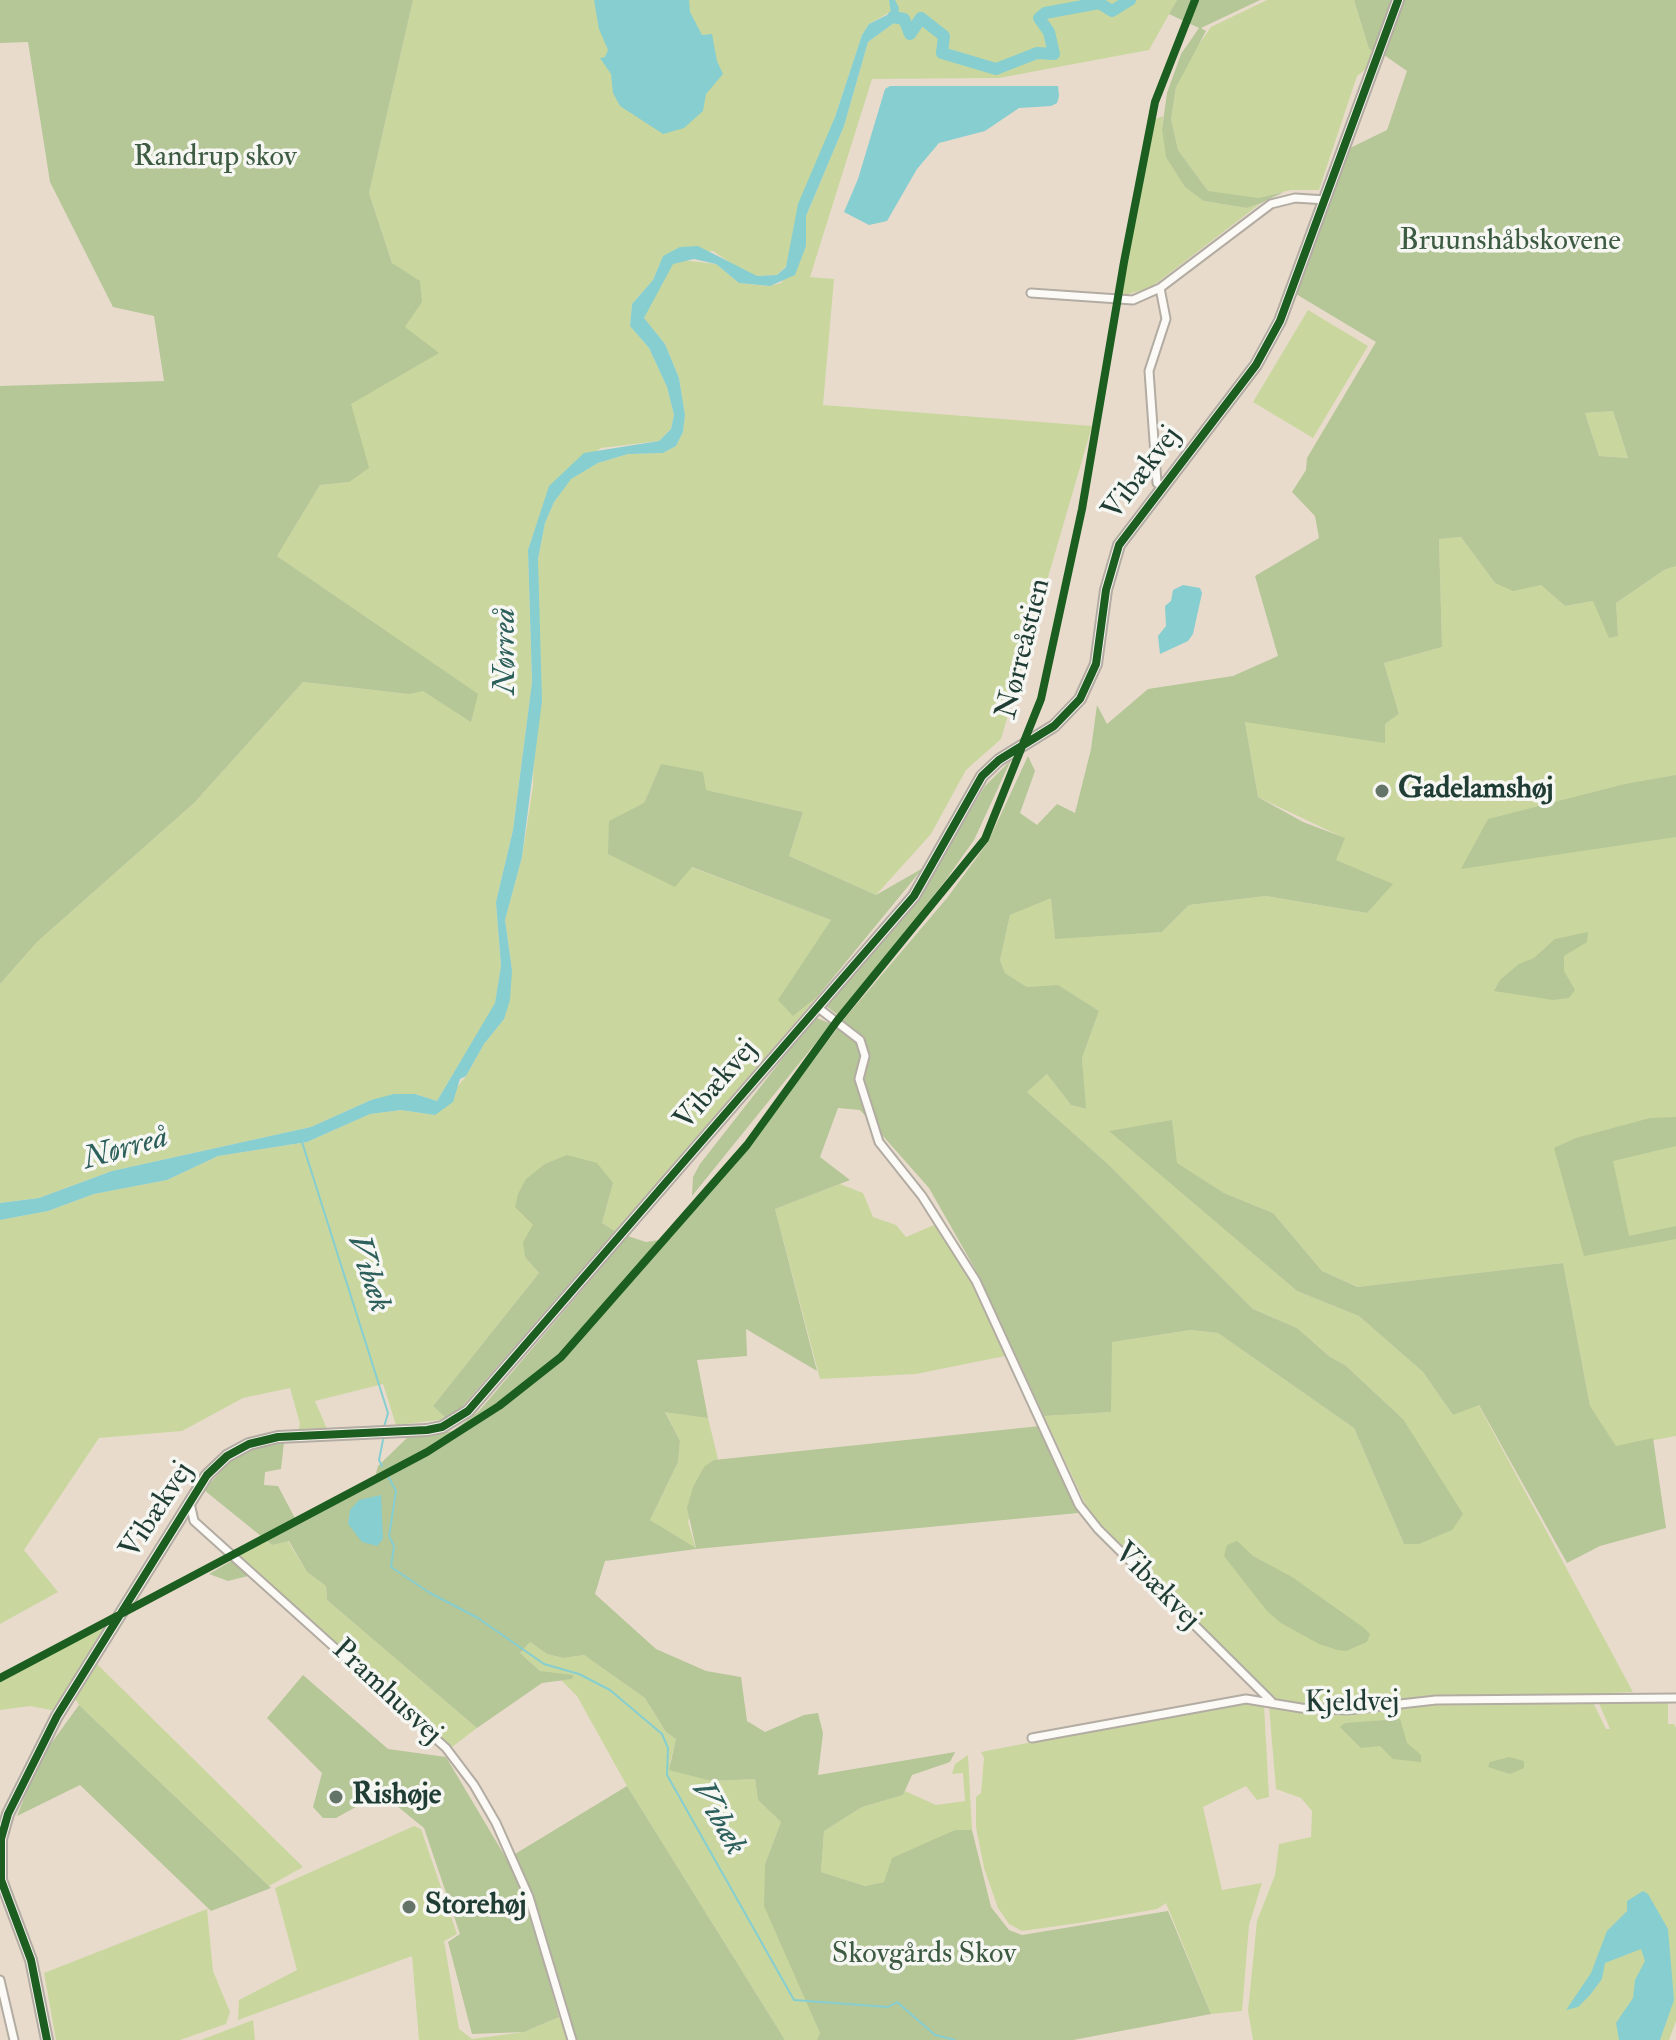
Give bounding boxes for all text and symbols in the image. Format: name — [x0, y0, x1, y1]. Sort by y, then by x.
park label: Randrup skov — [133, 141, 297, 177]
park label: Bruunshåbskovene — [1399, 225, 1621, 261]
street label: Vibækvej — [1096, 420, 1190, 528]
street label: Nørreåstien — [990, 575, 1060, 723]
water label: Nørreå — [488, 608, 526, 694]
place label: Gadelamshøj — [1398, 773, 1553, 809]
marker: Gadelamshøj — [1373, 782, 1391, 800]
street label: Vibækvej — [668, 1033, 766, 1139]
water label: Nørreå — [79, 1120, 173, 1180]
water label: Vibæk — [337, 1230, 397, 1318]
street label: Vibækvej — [113, 1456, 203, 1566]
street label: Vibækvej — [1105, 1536, 1207, 1638]
street label: Pramhusvej — [323, 1633, 449, 1753]
street label: Kjeldvej — [1304, 1685, 1400, 1723]
water label: Vibæk — [681, 1775, 753, 1863]
place label: Rishøje — [352, 1779, 441, 1815]
marker: Rishøje — [327, 1788, 345, 1806]
place label: Storehøj — [425, 1889, 527, 1925]
marker: Storehøj — [400, 1898, 418, 1916]
park label: Skovgårds Skov — [832, 1938, 1016, 1974]

